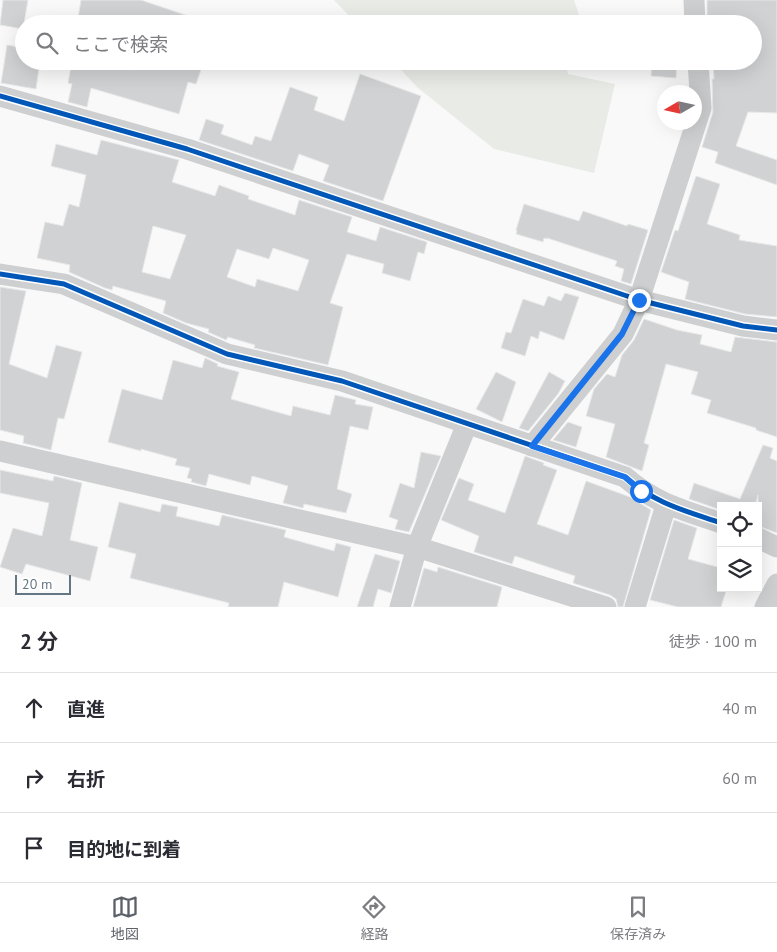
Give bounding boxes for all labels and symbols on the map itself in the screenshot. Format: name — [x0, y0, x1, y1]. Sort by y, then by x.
north arrow — [657, 85, 702, 130]
route end — [628, 289, 651, 312]
route start — [630, 480, 653, 503]
scale bar — [15, 572, 71, 595]

